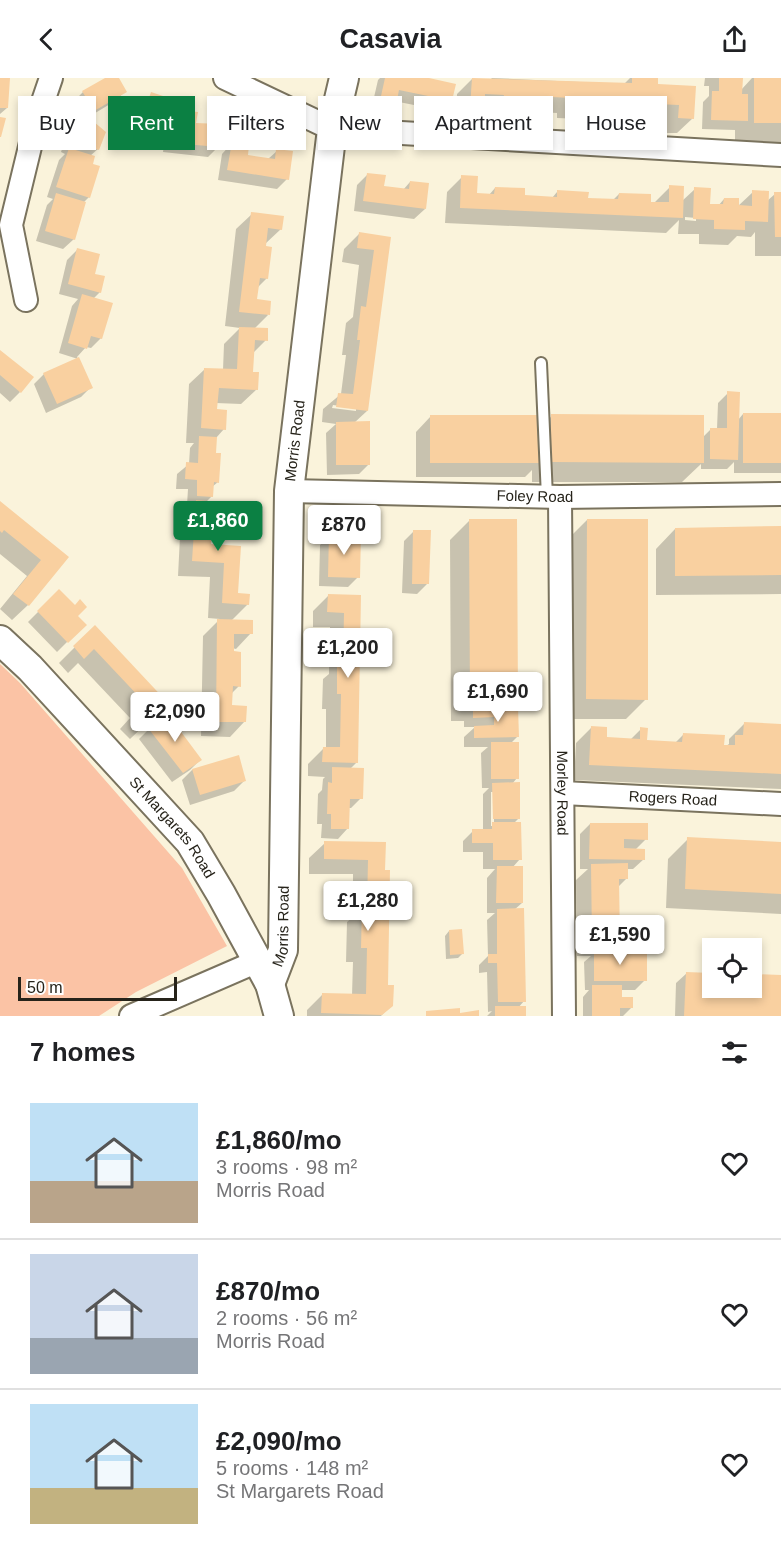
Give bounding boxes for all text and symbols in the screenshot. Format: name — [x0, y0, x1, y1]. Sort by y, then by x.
icon: back — [30, 23, 63, 56]
icon: share — [718, 23, 751, 56]
text: Casavia — [339, 24, 442, 54]
chip: Buy — [18, 96, 96, 150]
chip: Rent — [108, 96, 195, 150]
chip: Filters — [207, 96, 306, 150]
chip: New — [318, 96, 402, 150]
chip: Apartment — [414, 96, 553, 150]
chip: House — [565, 96, 667, 150]
street label: Morris Road — [281, 399, 308, 482]
street label: Foley Road — [496, 487, 573, 505]
pin: £1,860 — [169, 501, 267, 552]
pin: £870 — [308, 505, 380, 556]
text: £1,860 — [187, 509, 249, 531]
text: £870 — [322, 513, 366, 535]
pin: £1,200 — [299, 628, 397, 679]
text: £1,200 — [317, 636, 379, 658]
pin: £1,690 — [449, 672, 547, 723]
text: £1,690 — [467, 680, 529, 702]
pin: £2,090 — [126, 692, 224, 743]
text: £2,090 — [144, 700, 206, 722]
street label: Morley Road — [554, 750, 572, 836]
street label: St Margarets Road — [126, 773, 218, 881]
street label: Rogers Road — [628, 787, 717, 809]
pin: £1,280 — [319, 881, 417, 932]
street label: Morris Road — [268, 885, 292, 969]
text: £1,280 — [337, 889, 399, 911]
pin: £1,590 — [571, 915, 669, 966]
text: £1,590 — [589, 923, 651, 945]
map controls — [702, 938, 762, 998]
button: locate — [702, 938, 762, 998]
scale bar — [18, 974, 177, 1001]
text: 50 m — [27, 979, 63, 996]
icon: filters — [718, 1036, 751, 1069]
text: 7 homes — [30, 1037, 136, 1067]
text: £1,860/mo — [216, 1125, 342, 1155]
icon: home — [78, 1127, 150, 1199]
icon: heart — [718, 1147, 751, 1180]
text: 3 rooms · 98 m² — [216, 1156, 357, 1178]
text: Morris Road — [216, 1179, 325, 1201]
text: £870/mo — [216, 1276, 320, 1306]
icon: home — [78, 1278, 150, 1350]
icon: heart — [718, 1298, 751, 1331]
text: 2 rooms · 56 m² — [216, 1307, 357, 1329]
text: Morris Road — [216, 1330, 325, 1352]
text: £2,090/mo — [216, 1426, 342, 1456]
icon: home — [78, 1428, 150, 1500]
icon: heart — [718, 1448, 751, 1481]
text: 5 rooms · 148 m² — [216, 1457, 368, 1479]
text: St Margarets Road — [216, 1480, 384, 1502]

